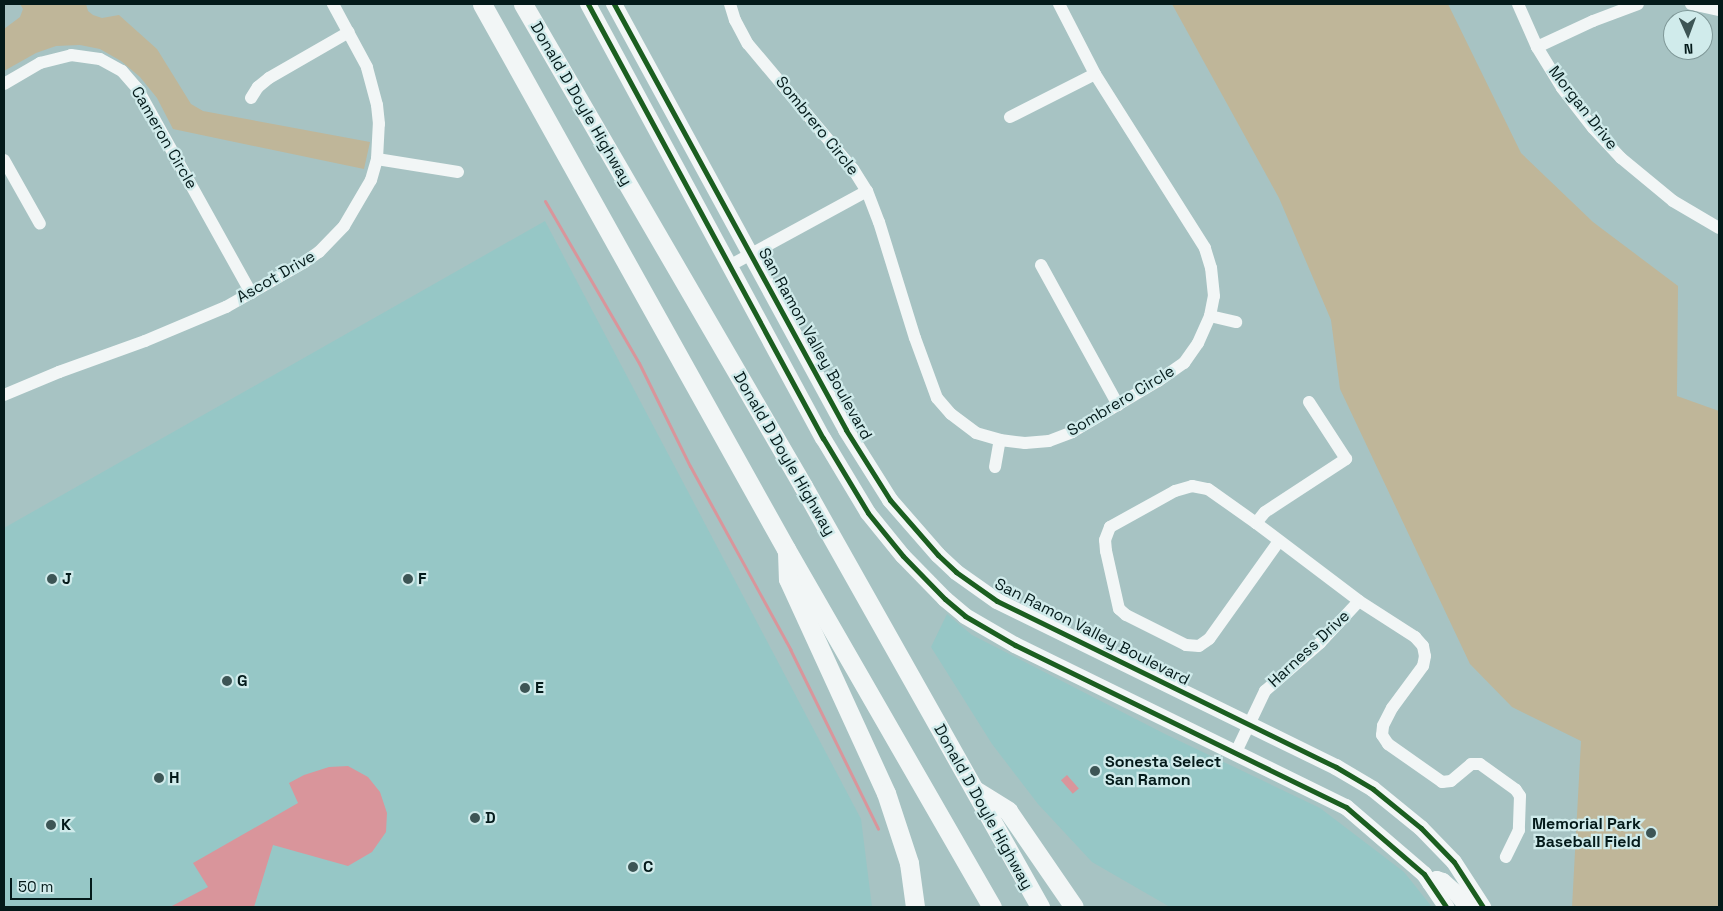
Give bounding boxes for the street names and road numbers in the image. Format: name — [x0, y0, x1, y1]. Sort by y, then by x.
street label: Donald D Doyle Highway — [526, 19, 636, 189]
street label: Morgan Drive — [1544, 62, 1622, 154]
street label: Sombrero Circle — [771, 73, 863, 179]
street label: Cameron Circle — [127, 83, 201, 193]
street label: San Ramon Valley Boulevard — [754, 245, 876, 443]
street label: Ascot Drive — [233, 247, 319, 307]
street label: Sombrero Circle — [1064, 361, 1178, 441]
street label: Donald D Doyle Highway — [729, 369, 839, 539]
street label: San Ramon Valley Boulevard — [991, 574, 1193, 690]
street label: Harness Drive — [1264, 606, 1354, 692]
street label: Donald D Doyle Highway — [929, 721, 1037, 893]

